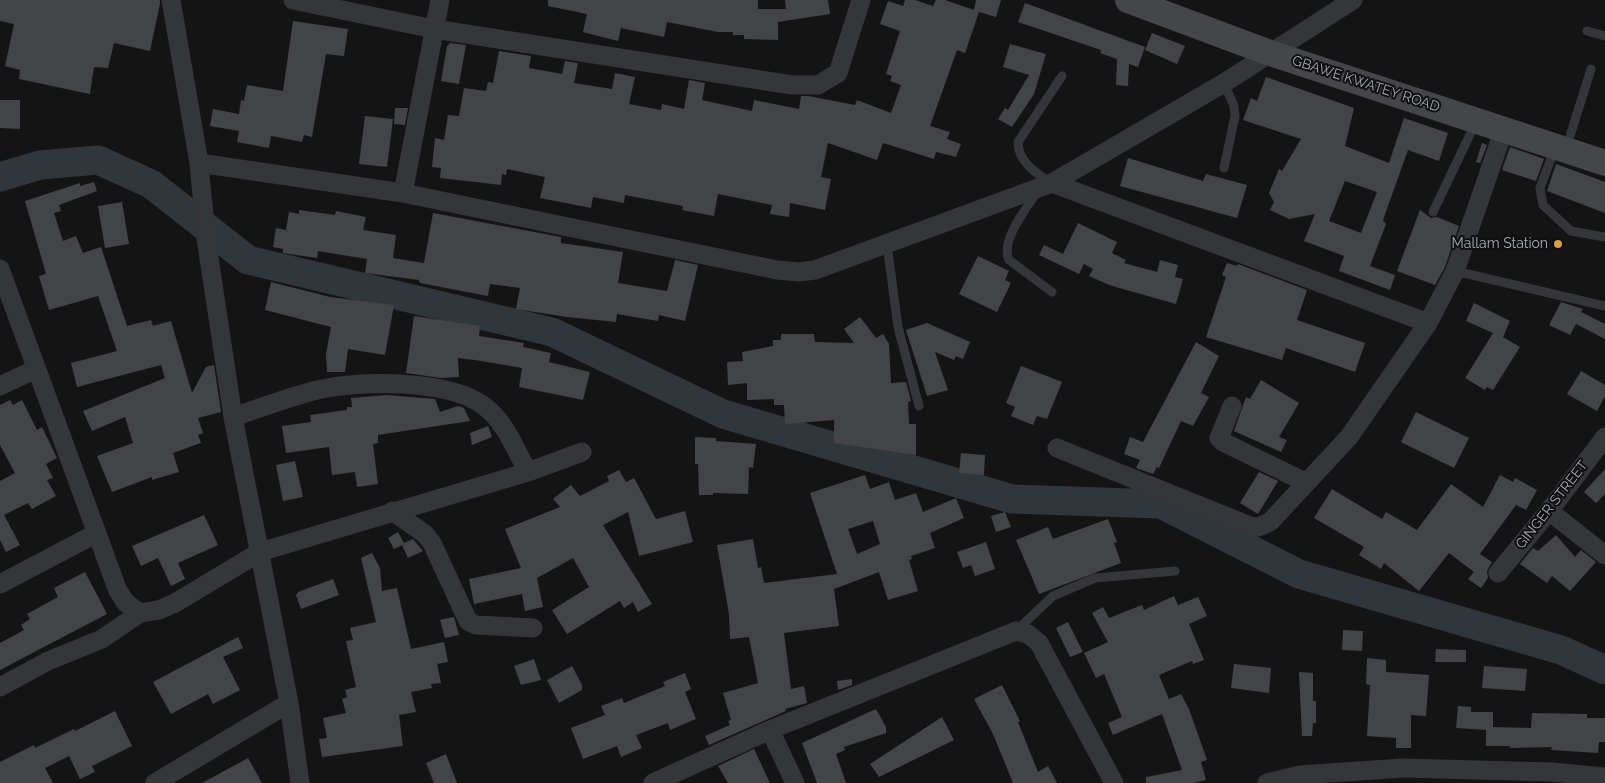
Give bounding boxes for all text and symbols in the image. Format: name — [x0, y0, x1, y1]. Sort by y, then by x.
street label: GBAWE KWATEY ROAD — [1290, 52, 1442, 116]
place label: Mallam Station — [1452, 236, 1548, 252]
marker: Mallam Station — [1552, 238, 1564, 250]
street label: GINGER STREET — [1512, 458, 1592, 552]

